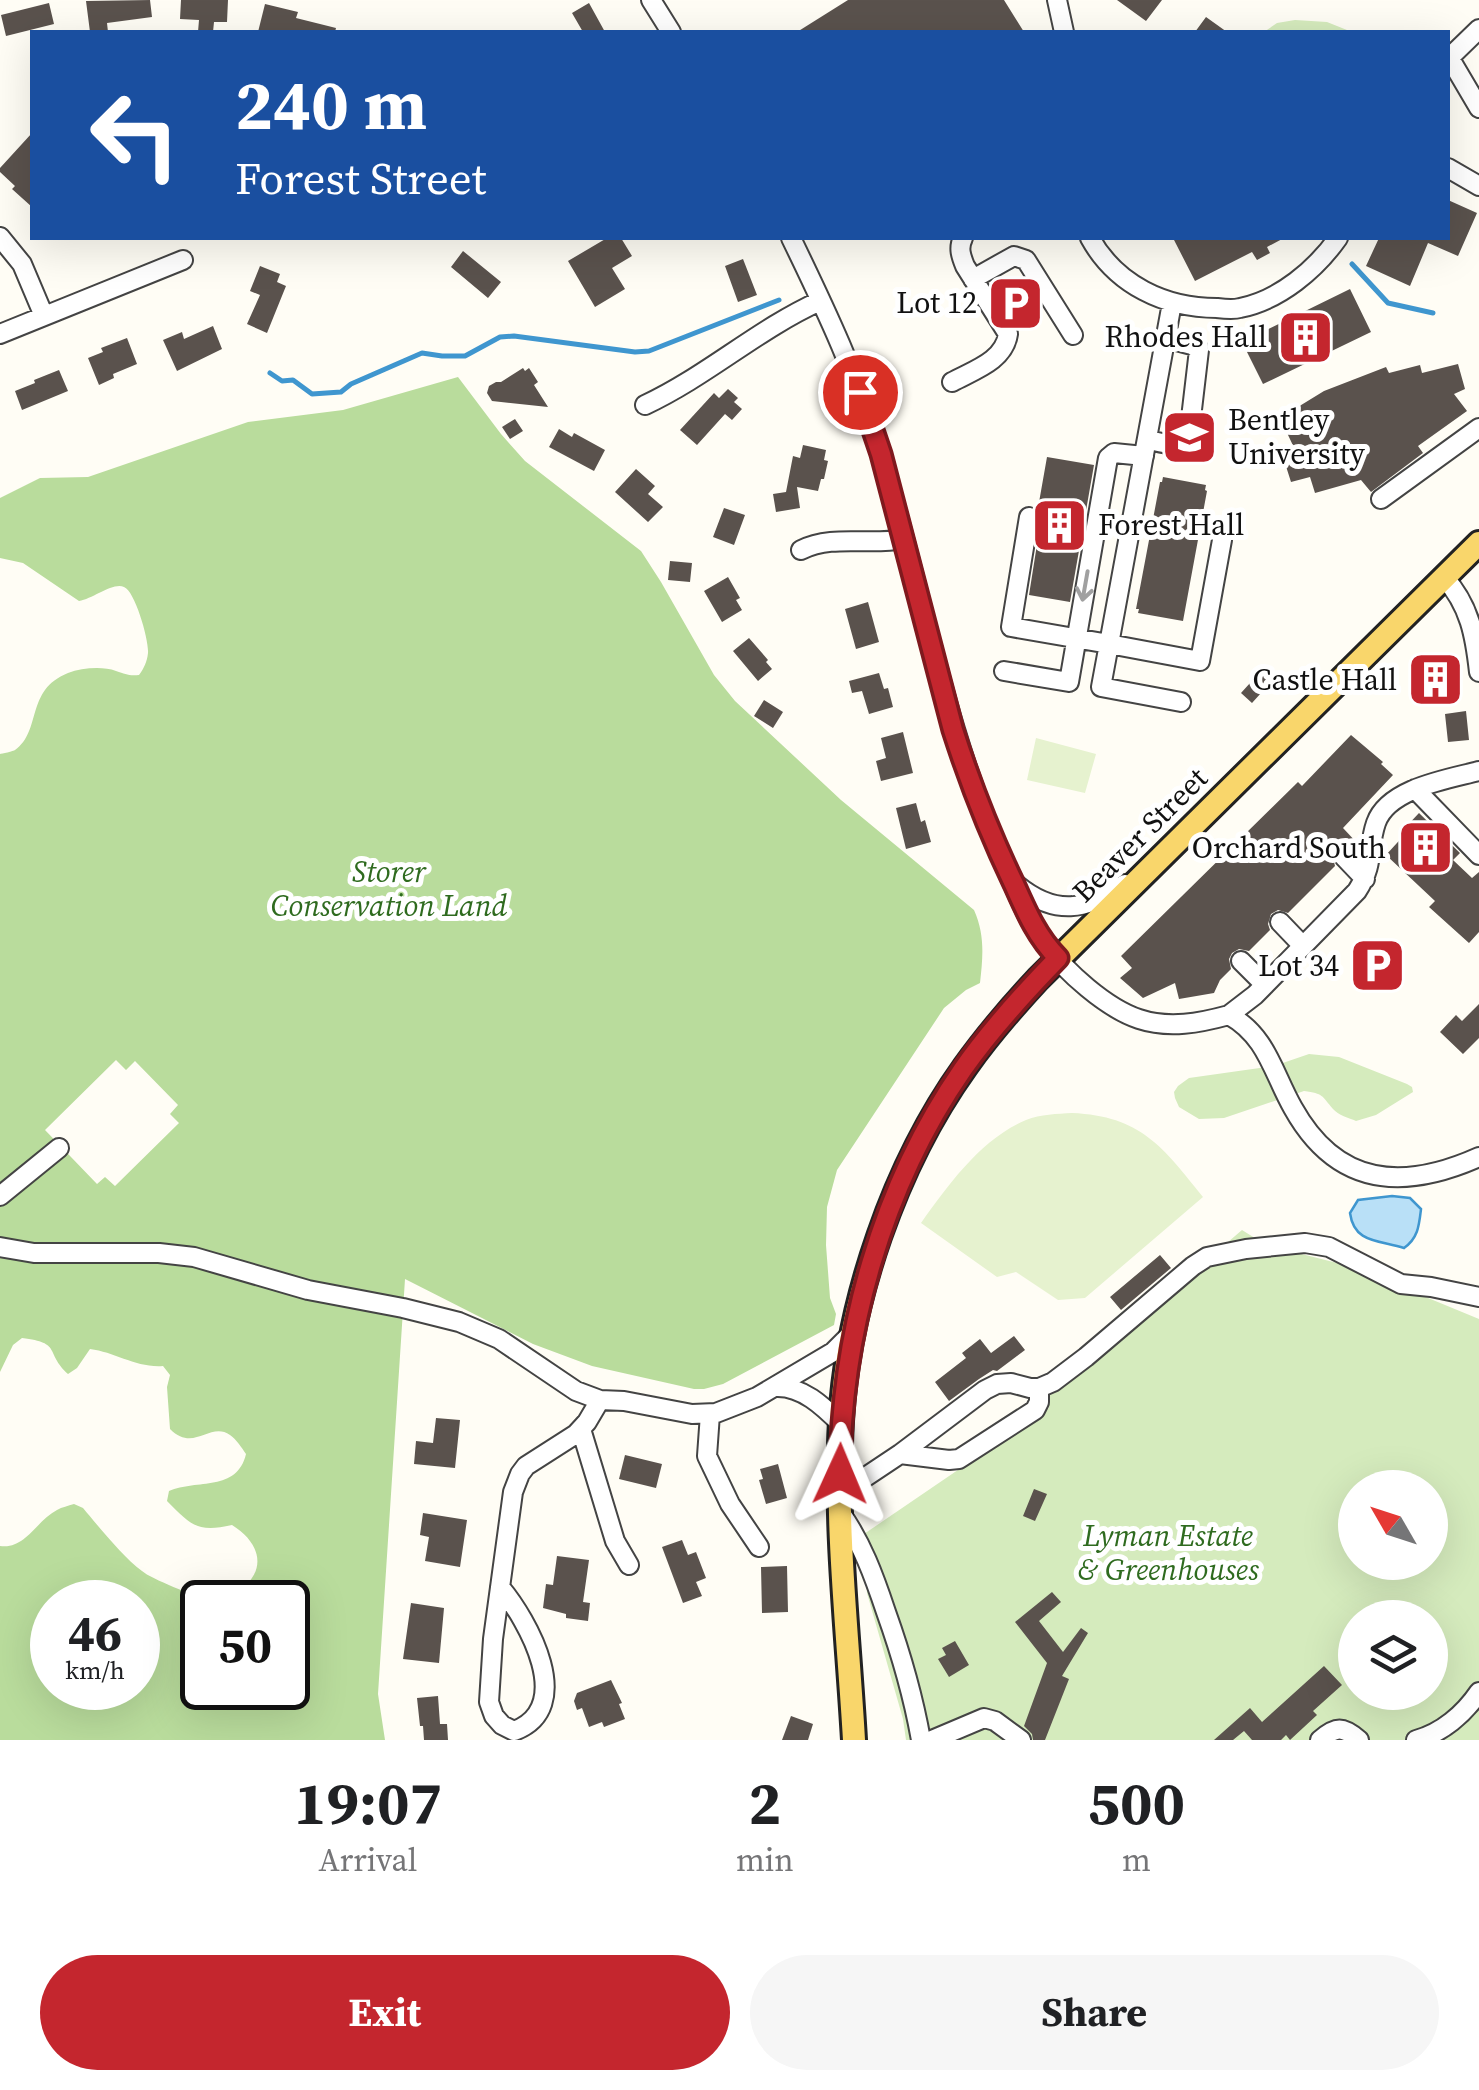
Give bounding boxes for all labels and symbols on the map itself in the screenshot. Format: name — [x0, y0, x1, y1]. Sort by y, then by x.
parking icon: Lot 12 — [986, 273, 1046, 333]
place label: Lot 12 — [896, 282, 977, 323]
building icon: Rhodes Hall — [1276, 307, 1336, 367]
place label: Rhodes Hall — [1104, 316, 1267, 357]
pin — [818, 350, 903, 435]
place label: Bentley University — [1228, 399, 1366, 474]
school or university icon: Bentley University — [1159, 407, 1219, 467]
building icon: Forest Hall — [1029, 495, 1089, 555]
place label: Forest Hall — [1098, 504, 1244, 545]
one-way arrow — [1075, 569, 1094, 602]
building icon: Castle Hall — [1406, 650, 1466, 710]
place label: Castle Hall — [1253, 659, 1397, 700]
street label: Beaver Street — [1063, 758, 1216, 911]
building icon: Orchard South — [1395, 818, 1455, 878]
place label: Orchard South — [1192, 827, 1386, 868]
park label: Storer Conservation Land — [271, 851, 508, 926]
parking icon: Lot 34 — [1348, 936, 1408, 996]
place label: Lot 34 — [1258, 945, 1339, 986]
position arrow — [788, 1422, 892, 1526]
north arrow — [1338, 1470, 1448, 1580]
park label: Lyman Estate & Greenhouses — [1077, 1515, 1259, 1590]
speed limit sign: 50 — [180, 1580, 310, 1710]

